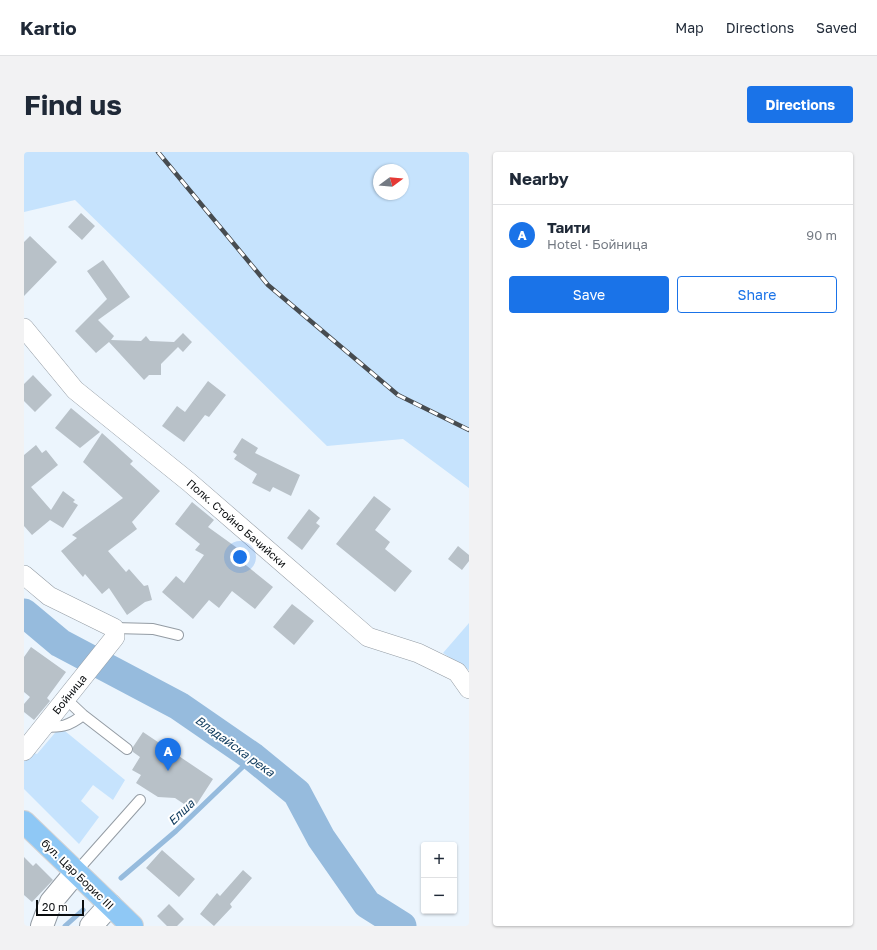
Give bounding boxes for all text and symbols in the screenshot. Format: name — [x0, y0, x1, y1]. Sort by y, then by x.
text: Kartio — [20, 16, 77, 39]
text: Map — [675, 19, 704, 36]
text: Directions — [726, 19, 794, 36]
text: Saved — [816, 19, 857, 36]
button: Directions — [747, 86, 853, 123]
text: Find us — [24, 88, 122, 121]
north arrow — [373, 164, 409, 200]
text: Nearby — [509, 168, 569, 189]
text: Таити — [547, 218, 590, 236]
text: A — [517, 227, 527, 243]
text: 90 m — [806, 227, 837, 243]
text: Hotel · Бойница — [547, 236, 648, 252]
button: Save — [509, 276, 669, 313]
button: Share — [677, 276, 837, 313]
street label: Полк. Стойно Бачийски — [184, 476, 290, 570]
your location — [230, 547, 250, 567]
street label: Бойница — [49, 672, 89, 716]
water label: Владайска река — [192, 712, 278, 780]
pin: A — [155, 738, 181, 771]
water label: Елша — [165, 795, 198, 828]
street label: бул. Цар Борис III — [39, 836, 117, 912]
map controls — [421, 842, 457, 914]
button: + — [421, 842, 457, 878]
button: − — [421, 878, 457, 914]
scale bar — [36, 898, 84, 917]
text: 20 m — [42, 900, 68, 913]

